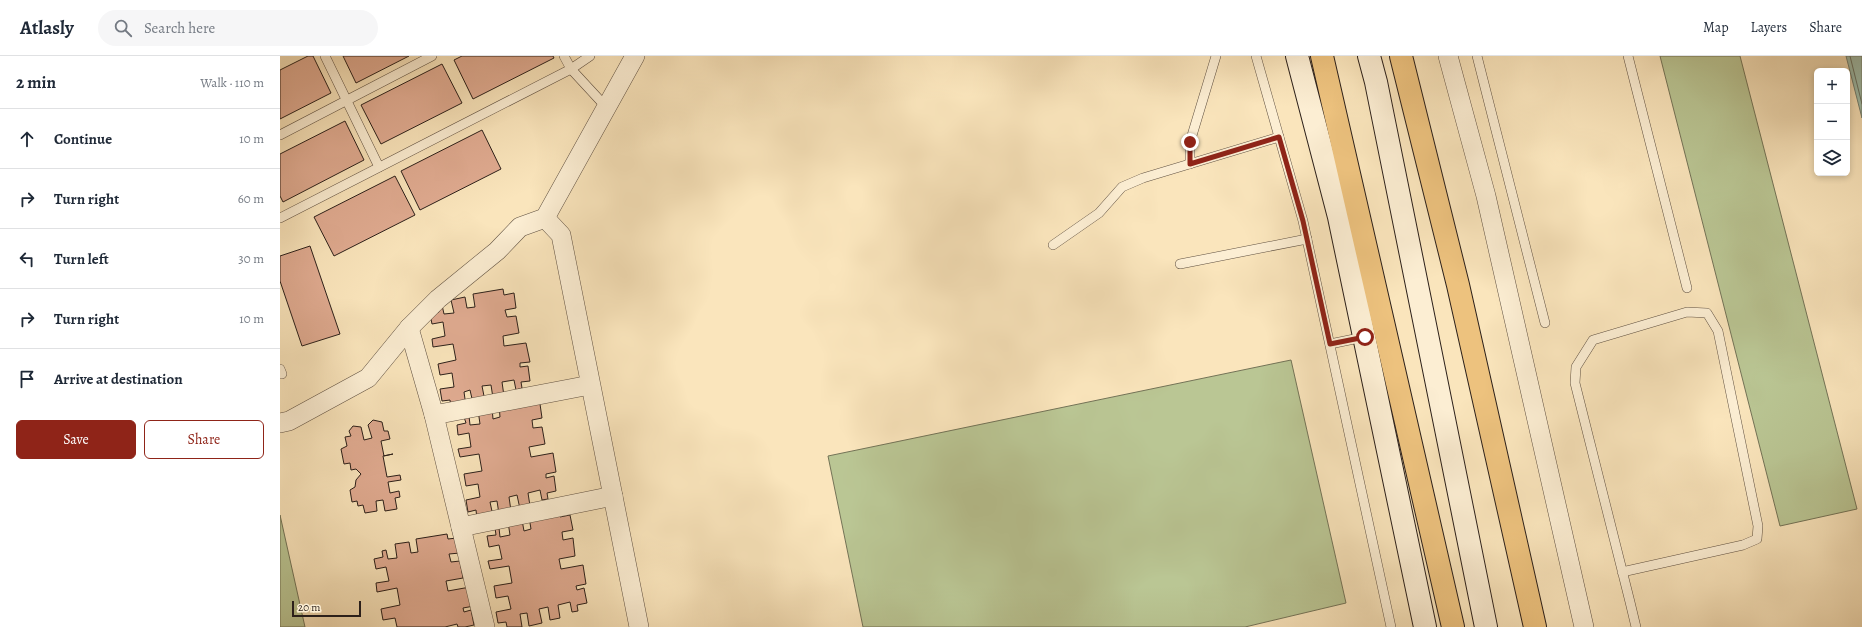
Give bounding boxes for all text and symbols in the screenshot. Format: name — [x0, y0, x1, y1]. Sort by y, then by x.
search box — [98, 10, 378, 46]
text: Atlasly — [20, 15, 74, 41]
icon: search — [112, 17, 134, 39]
text: Search here — [144, 18, 215, 38]
text: Map — [1703, 18, 1729, 37]
text: Layers — [1751, 18, 1787, 37]
text: Share — [1809, 18, 1842, 37]
map controls — [1814, 68, 1850, 176]
button: + — [1814, 68, 1850, 104]
text: 2 min — [16, 71, 56, 94]
text: Walk · 110 m — [200, 74, 264, 91]
button: − — [1814, 104, 1850, 140]
icon: ahead — [16, 128, 38, 150]
text: Continue — [54, 129, 112, 149]
text: 10 m — [239, 130, 264, 147]
route end — [1181, 133, 1199, 151]
button: layers — [1814, 140, 1850, 176]
icon: right — [16, 188, 38, 210]
text: Turn right — [54, 189, 119, 209]
text: 60 m — [238, 190, 264, 207]
icon: left — [16, 248, 38, 270]
text: Turn left — [54, 249, 109, 269]
text: 30 m — [238, 250, 264, 267]
icon: right — [16, 308, 38, 330]
text: Turn right — [54, 309, 119, 329]
text: 10 m — [239, 310, 264, 327]
route start — [1356, 328, 1374, 346]
icon: arrive — [16, 368, 38, 390]
text: Arrive at destination — [54, 369, 183, 389]
button: Save — [16, 420, 136, 459]
button: Share — [144, 420, 264, 459]
scale bar — [292, 599, 361, 618]
text: 20 m — [298, 600, 320, 615]

